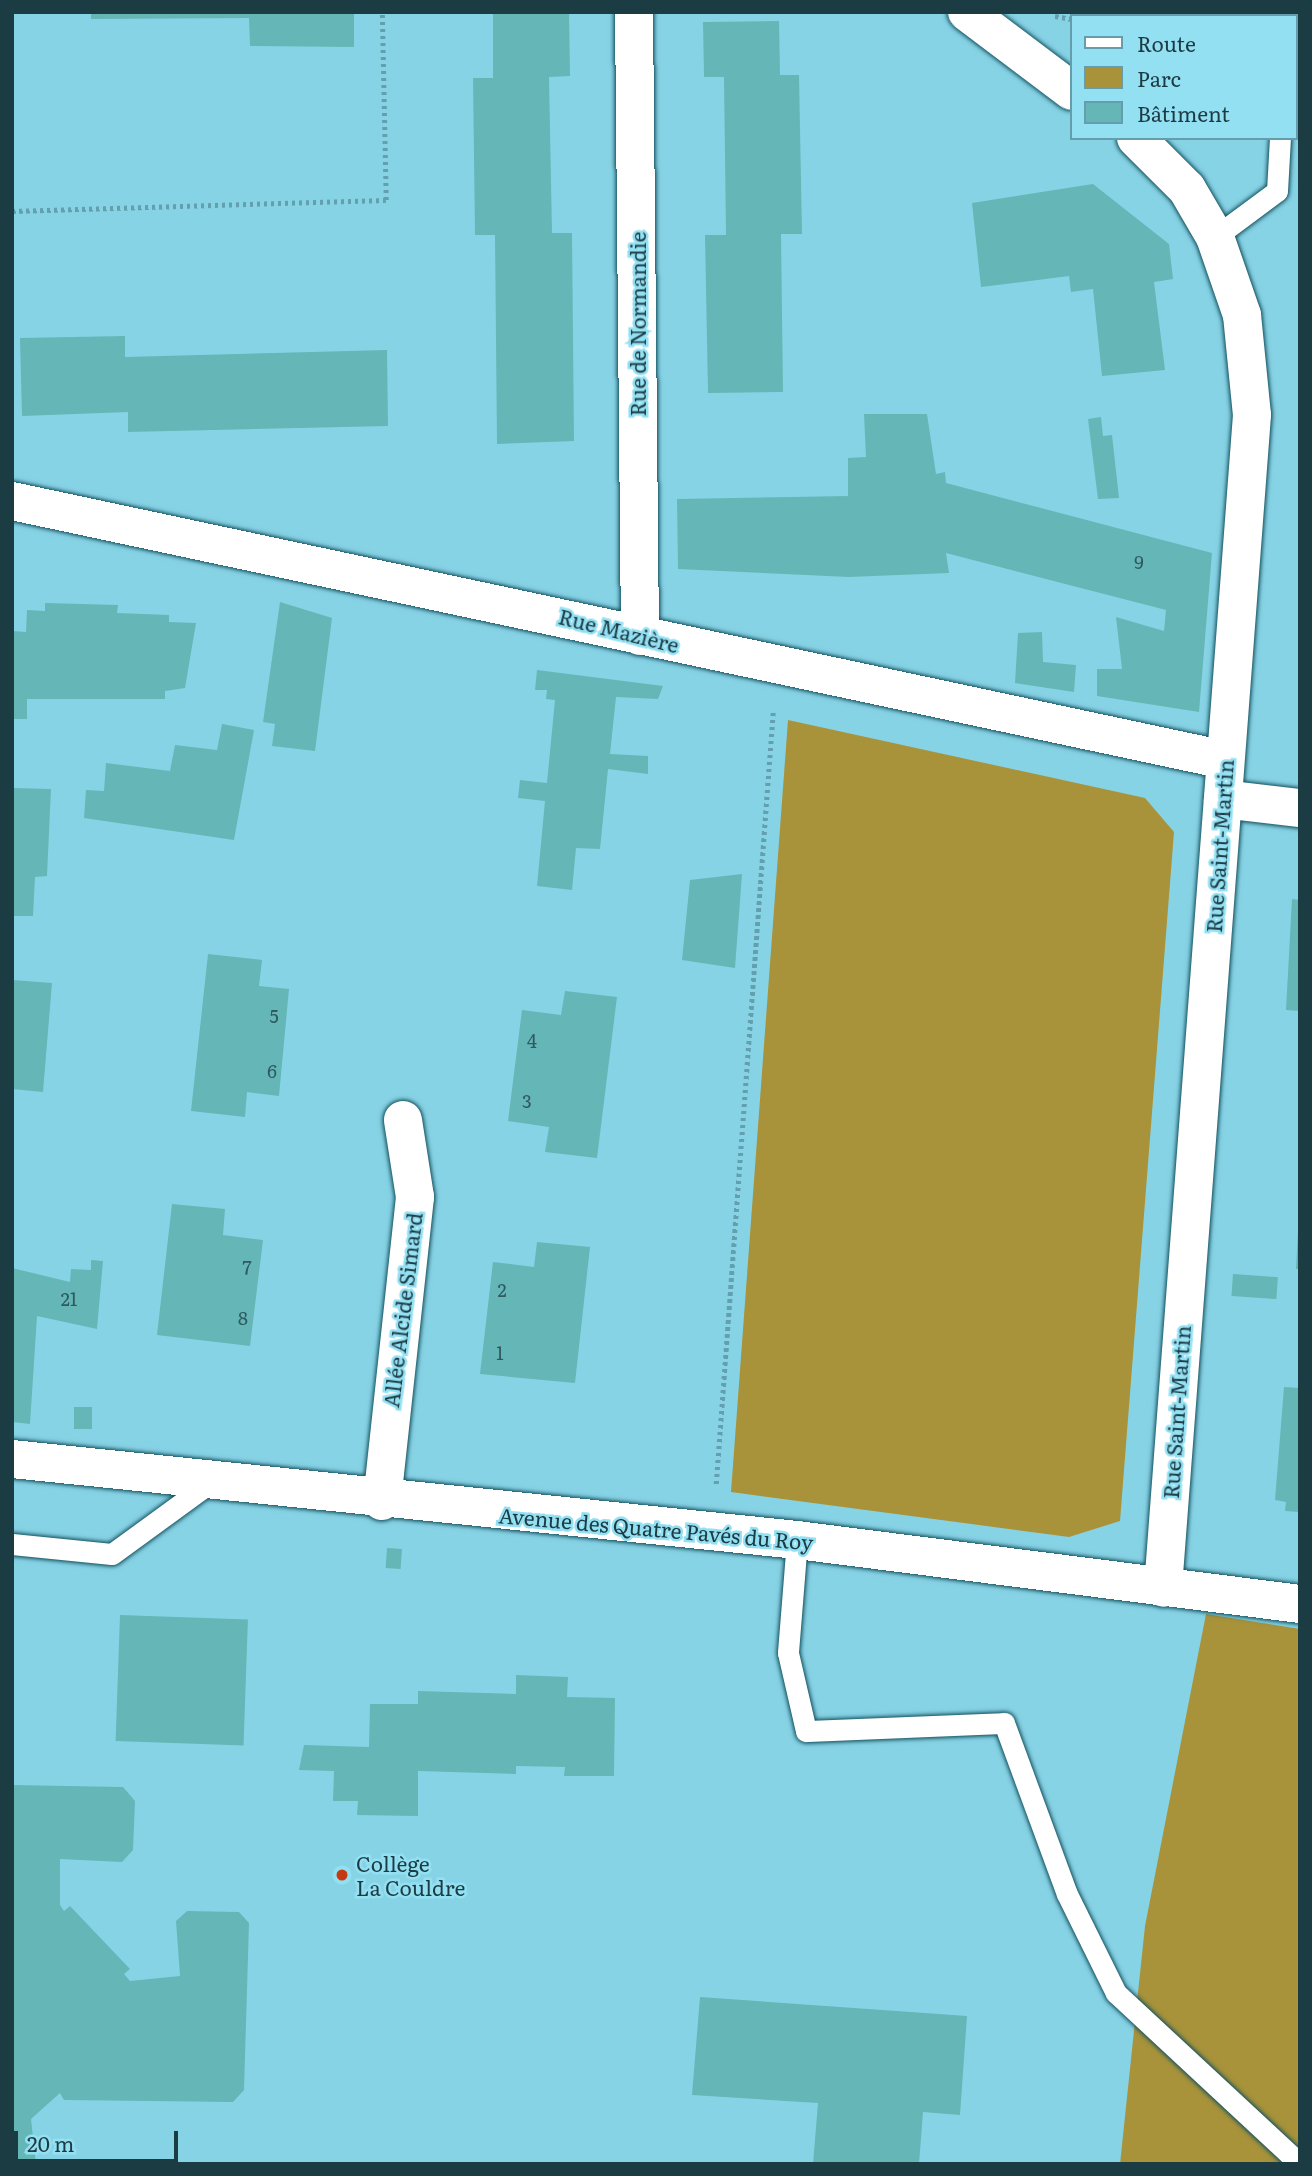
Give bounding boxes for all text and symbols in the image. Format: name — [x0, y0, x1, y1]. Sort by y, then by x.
legend — [1070, 14, 1298, 140]
text: Route — [1137, 27, 1196, 58]
text: Parc — [1137, 62, 1181, 93]
text: Bâtiment — [1137, 97, 1230, 128]
street label: Rue de Normandie — [624, 232, 650, 416]
house number: 9 — [1134, 551, 1144, 573]
street label: Rue Mazière — [556, 603, 682, 657]
street label: Rue Saint-Martin — [1200, 759, 1238, 933]
house number: 5 — [269, 1005, 279, 1027]
house number: 4 — [527, 1030, 537, 1052]
house number: 6 — [267, 1060, 277, 1082]
house number: 3 — [522, 1090, 532, 1112]
street label: Allée Alcide Simard — [378, 1211, 426, 1409]
house number: 7 — [242, 1256, 252, 1278]
house number: 2 — [497, 1279, 507, 1301]
house number: 21 — [61, 1288, 77, 1310]
house number: 8 — [238, 1307, 248, 1329]
street label: Rue Saint-Martin — [1157, 1325, 1195, 1499]
house number: 1 — [496, 1342, 504, 1364]
street label: Avenue des Quatre Pavés du Roy — [498, 1502, 814, 1554]
place label: Collège La Couldre — [356, 1850, 465, 1900]
marker: Collège La Couldre — [334, 1867, 350, 1883]
scale bar — [18, 2116, 182, 2160]
text: 20 m — [27, 2127, 74, 2158]

